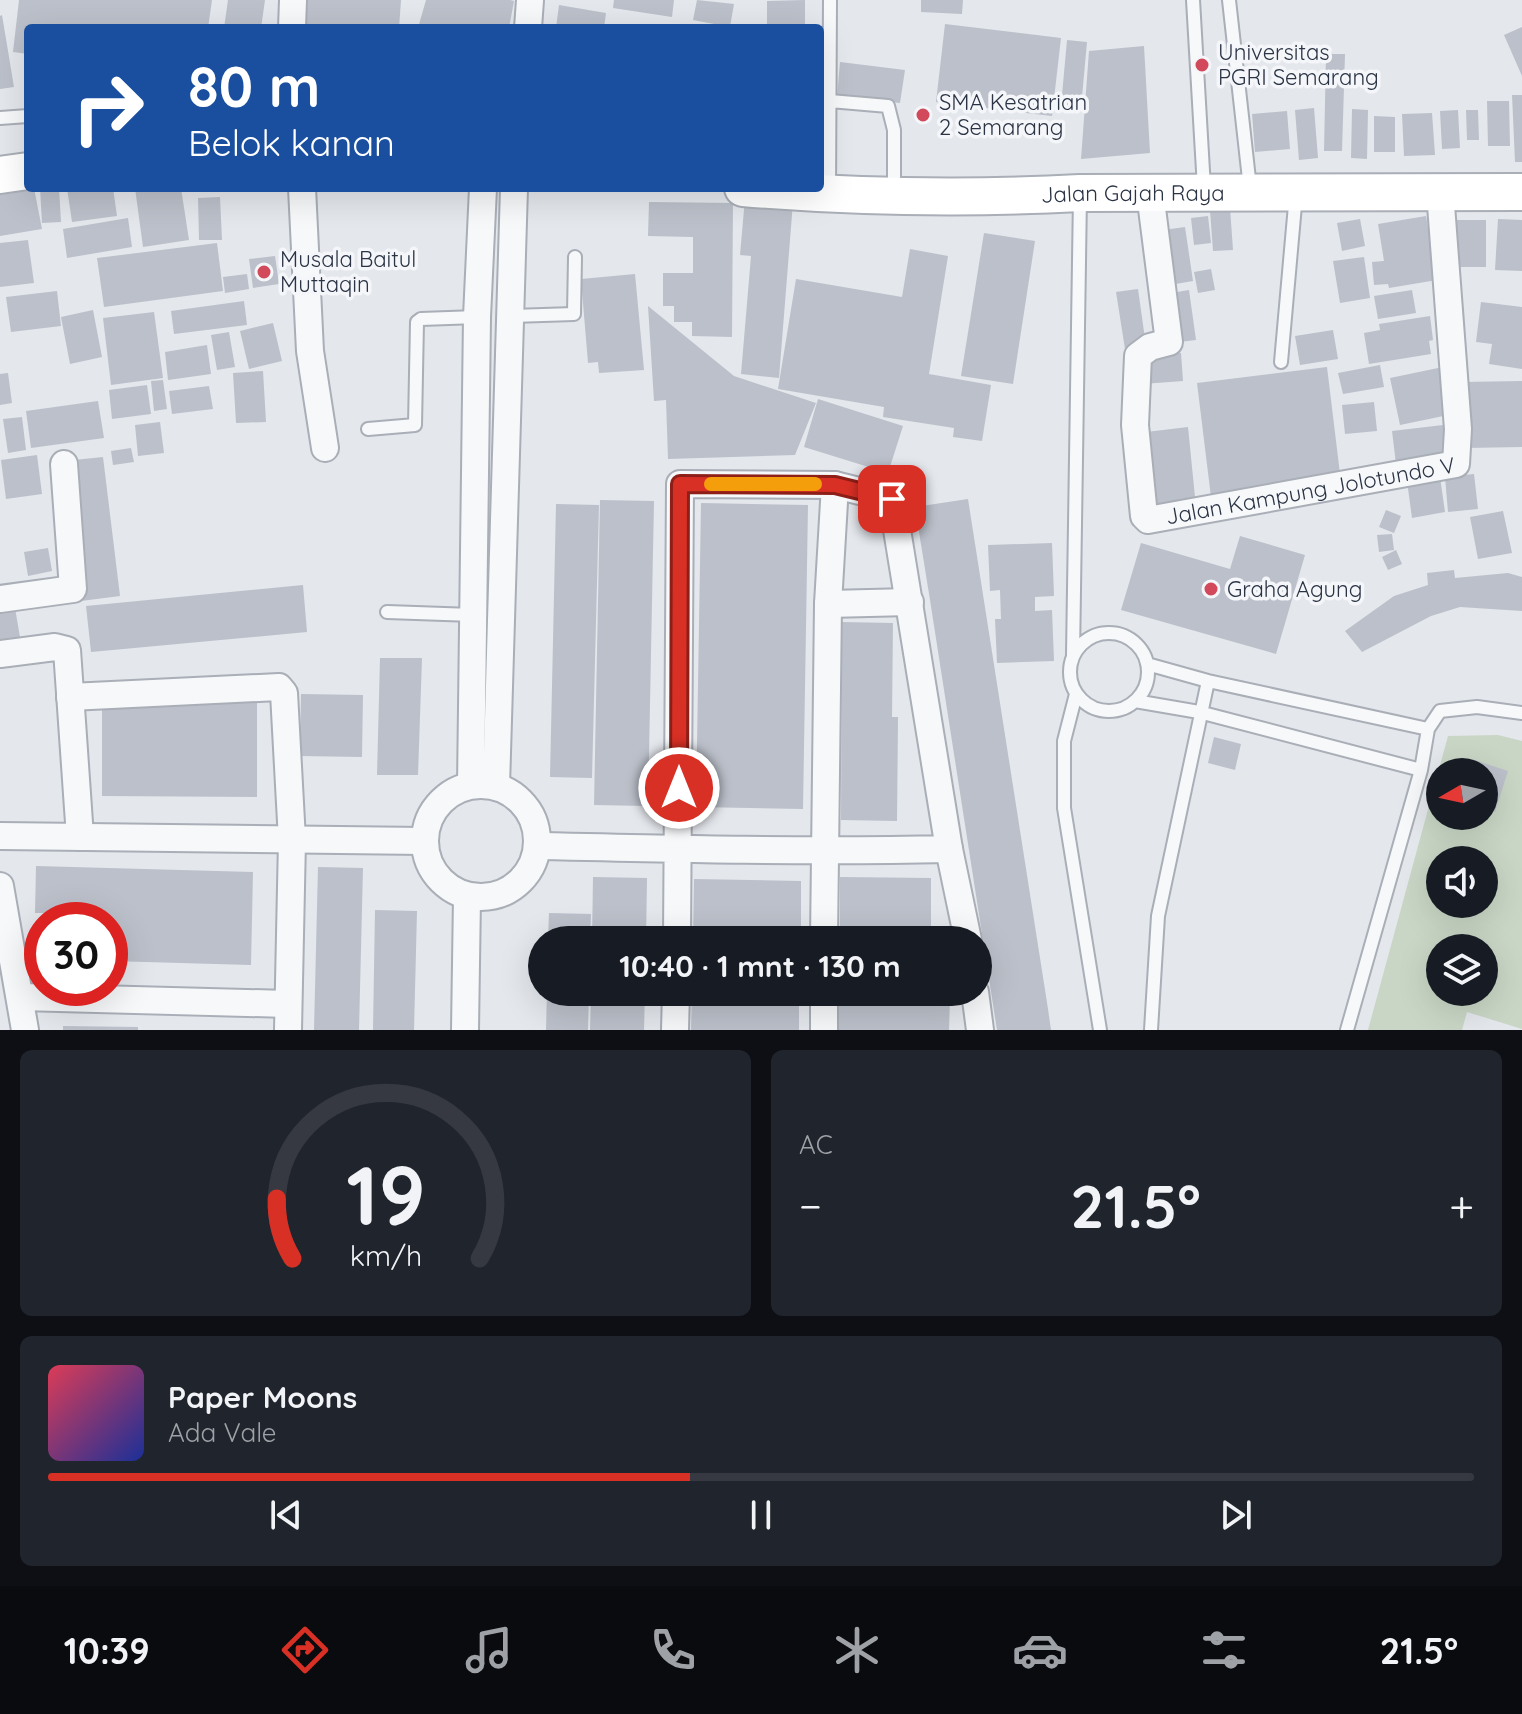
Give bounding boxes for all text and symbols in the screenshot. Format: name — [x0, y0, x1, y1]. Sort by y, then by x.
place label: Universitas PGRI Semarang — [1218, 38, 1379, 91]
text: 80 m — [188, 51, 320, 121]
icon: right — [56, 56, 160, 160]
marker: Universitas PGRI Semarang — [1193, 56, 1211, 74]
place label: SMA Kesatrian 2 Semarang — [939, 88, 1087, 141]
marker: SMA Kesatrian 2 Semarang — [914, 106, 932, 124]
text: Belok kanan — [188, 120, 395, 165]
street label: Jalan Gajah Raya — [1040, 179, 1225, 209]
place label: Musala Baitul Muttaqin — [280, 245, 416, 298]
marker: Musala Baitul Muttaqin — [255, 263, 273, 281]
street label: Jalan Kampung Jolotundo V — [1163, 450, 1457, 531]
pin — [858, 465, 926, 533]
icon: arrive — [870, 477, 914, 521]
place label: Graha Agung — [1227, 575, 1362, 603]
marker: Graha Agung — [1202, 580, 1220, 598]
position arrow — [637, 746, 721, 830]
north arrow — [1426, 758, 1498, 830]
map controls — [1426, 758, 1498, 1006]
button: sound — [1426, 846, 1498, 918]
speed limit sign: 30 — [24, 902, 128, 1006]
button: layers — [1426, 934, 1498, 1006]
text: 10:40 · 1 mnt · 130 m — [619, 947, 901, 985]
text: AC — [799, 1128, 833, 1161]
text: 19 — [346, 1142, 425, 1246]
text: 21.5° — [1070, 1168, 1201, 1243]
text: − — [799, 1178, 822, 1233]
text: + — [1449, 1178, 1474, 1233]
text: km/h — [349, 1237, 422, 1273]
text: Paper Moons — [168, 1378, 357, 1416]
text: Ada Vale — [168, 1416, 277, 1449]
icon: previous — [264, 1493, 308, 1537]
icon: pause — [739, 1493, 783, 1537]
icon: next — [1214, 1493, 1258, 1537]
icon: directions — [277, 1622, 333, 1678]
icon: music — [461, 1622, 517, 1678]
icon: phone — [645, 1622, 701, 1678]
icon: climate — [829, 1622, 885, 1678]
icon: car — [1012, 1622, 1068, 1678]
icon: filters — [1196, 1622, 1252, 1678]
text: 10:39 — [64, 1628, 150, 1673]
text: 21.5° — [1380, 1628, 1458, 1673]

